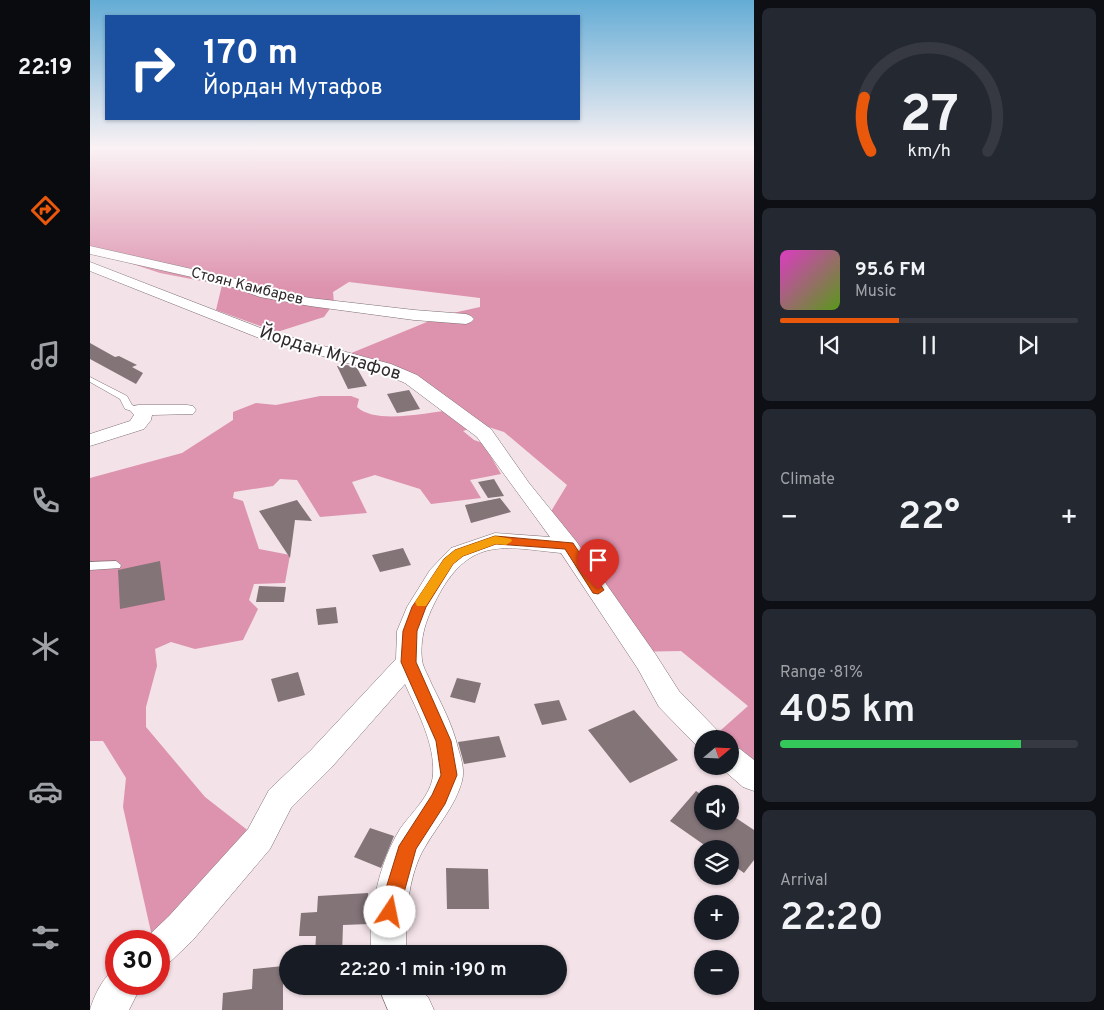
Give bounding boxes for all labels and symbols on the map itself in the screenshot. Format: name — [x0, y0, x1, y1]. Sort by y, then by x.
street label: Стоян Камбарев — [189, 264, 305, 310]
street label: Йордан Мутафов — [256, 320, 404, 386]
pin — [577, 539, 619, 590]
north arrow — [694, 730, 739, 775]
position arrow — [363, 885, 415, 937]
speed limit sign: 30 — [105, 930, 170, 995]

